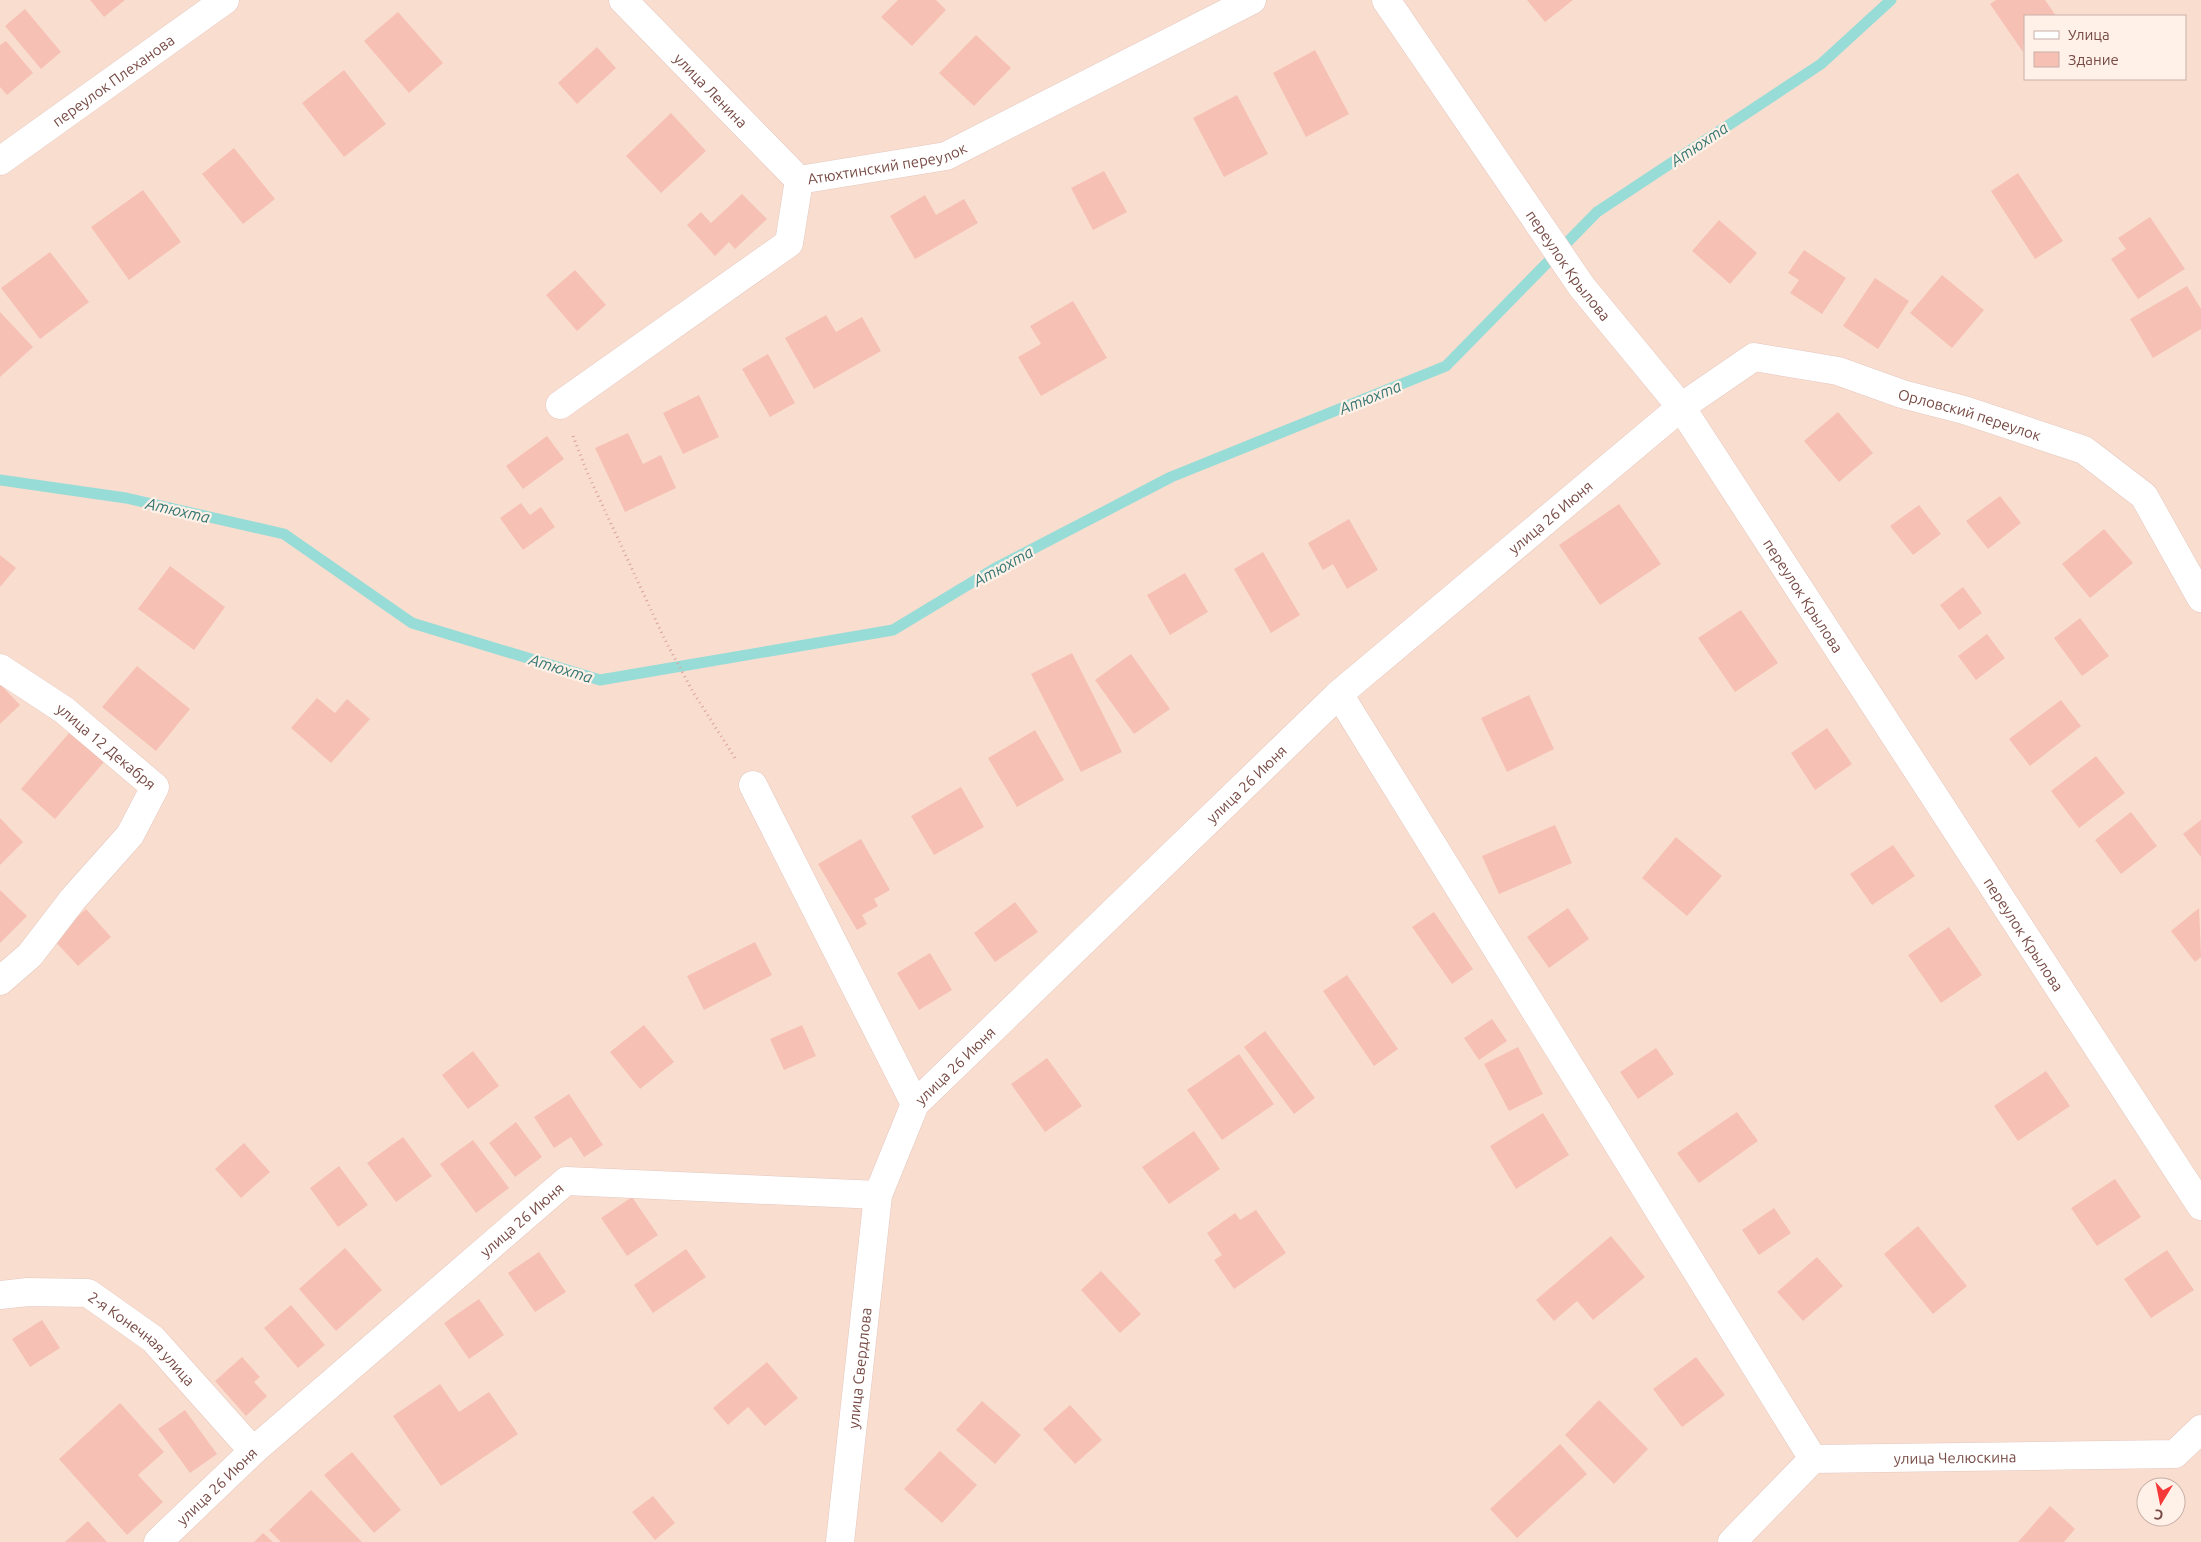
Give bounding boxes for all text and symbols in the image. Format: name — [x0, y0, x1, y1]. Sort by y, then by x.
legend — [2024, 15, 2186, 80]
text: Улица — [2068, 26, 2110, 43]
street label: переулок Плеханова — [49, 31, 177, 129]
street label: улица Ленина — [671, 49, 751, 131]
text: Здание — [2068, 51, 2119, 68]
water label: Атюхта — [1666, 118, 1731, 170]
street label: Атюхтинский переулок — [806, 138, 969, 187]
street label: переулок Крылова — [1523, 206, 1614, 324]
water label: Атюхта — [1335, 376, 1404, 418]
street label: Орловский переулок — [1896, 385, 2044, 444]
street label: улица 26 Июня — [1505, 477, 1596, 557]
water label: Атюхта — [143, 494, 212, 526]
street label: переулок Крылова — [1760, 535, 1847, 656]
water label: Атюхта — [969, 542, 1036, 590]
water label: Атюхта — [526, 650, 595, 686]
street label: улица 12 Декабря — [54, 699, 159, 793]
street label: улица 26 Июня — [1203, 741, 1289, 826]
street label: переулок Крылова — [1981, 874, 2067, 994]
street label: улица 26 Июня — [912, 1023, 998, 1108]
street label: улица 26 Июня — [476, 1179, 566, 1260]
street label: 2-я Конечная улица — [85, 1288, 199, 1389]
street label: улица Свердлова — [844, 1307, 874, 1429]
street label: улица 26 Июня — [173, 1444, 260, 1528]
street label: улица Челюскина — [1893, 1448, 2017, 1466]
north arrow — [2136, 1477, 2186, 1527]
text: С — [2153, 1506, 2165, 1523]

